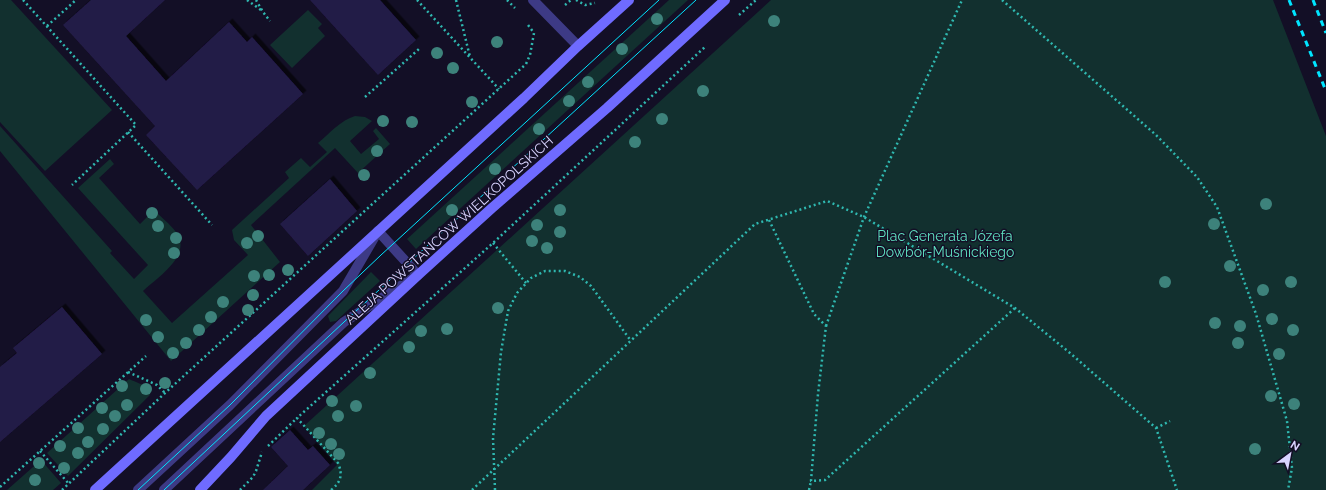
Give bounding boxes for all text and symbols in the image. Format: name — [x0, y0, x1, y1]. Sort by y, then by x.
street label: ALEJA POWSTAŃCÓW WIELKOPOLSKICH — [341, 132, 556, 328]
park label: Plac Generała Józefa Dowbór-Muśnickiego — [876, 228, 1014, 260]
north arrow — [1270, 434, 1310, 474]
text: N — [1288, 438, 1302, 454]

